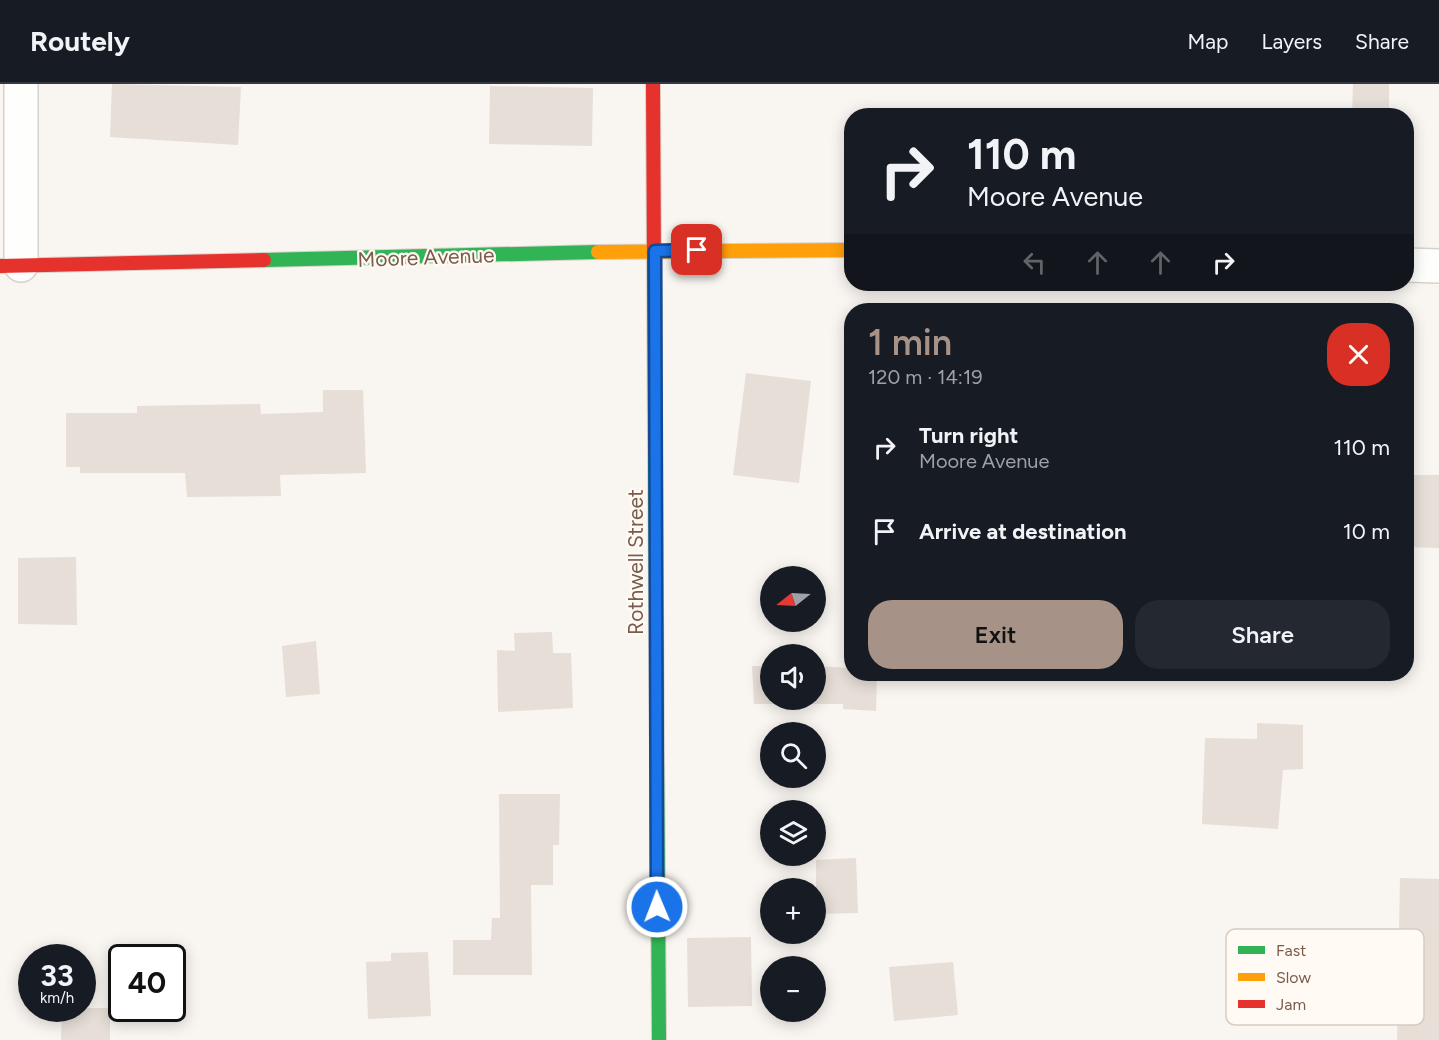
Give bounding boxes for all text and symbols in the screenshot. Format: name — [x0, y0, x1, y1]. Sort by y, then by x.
text: Routely — [30, 24, 130, 58]
text: Map — [1188, 29, 1228, 54]
text: Layers — [1261, 29, 1322, 54]
text: Share — [1355, 29, 1409, 54]
text: 110 m — [967, 129, 1076, 180]
icon: right — [868, 132, 946, 210]
text: Moore Avenue — [967, 180, 1143, 213]
pin — [671, 224, 722, 275]
icon: arrive — [680, 233, 713, 266]
street label: Moore Avenue — [357, 242, 495, 272]
icon: left — [1018, 246, 1051, 279]
icon: ahead — [1081, 246, 1114, 279]
icon: ahead — [1144, 246, 1177, 279]
icon: right — [1207, 246, 1240, 279]
text: 1 min — [868, 321, 952, 364]
button: close — [1327, 323, 1390, 386]
text: 120 m · 14:19 — [868, 365, 983, 389]
text: Turn right — [919, 422, 1018, 449]
icon: right — [868, 431, 901, 464]
text: 110 m — [1334, 434, 1390, 461]
text: Moore Avenue — [919, 449, 1049, 473]
street label: Rothwell Street — [623, 489, 648, 635]
icon: arrive — [868, 515, 901, 548]
text: Arrive at destination — [919, 518, 1127, 545]
text: 10 m — [1343, 518, 1390, 545]
north arrow — [760, 566, 826, 632]
map controls — [760, 566, 826, 1022]
button: Exit — [868, 600, 1123, 669]
button: Share — [1135, 600, 1390, 669]
button: sound — [760, 644, 826, 710]
button: search — [760, 722, 826, 788]
button: layers — [760, 800, 826, 866]
position arrow — [625, 875, 689, 939]
button: + — [760, 878, 826, 944]
legend — [1226, 929, 1424, 1025]
text: Fast — [1276, 941, 1306, 960]
speed limit sign: 40 — [108, 944, 186, 1022]
button: − — [760, 956, 826, 1022]
text: 33 — [40, 957, 74, 994]
text: Slow — [1276, 968, 1311, 987]
text: km/h — [40, 989, 74, 1007]
text: Jam — [1276, 995, 1306, 1014]

